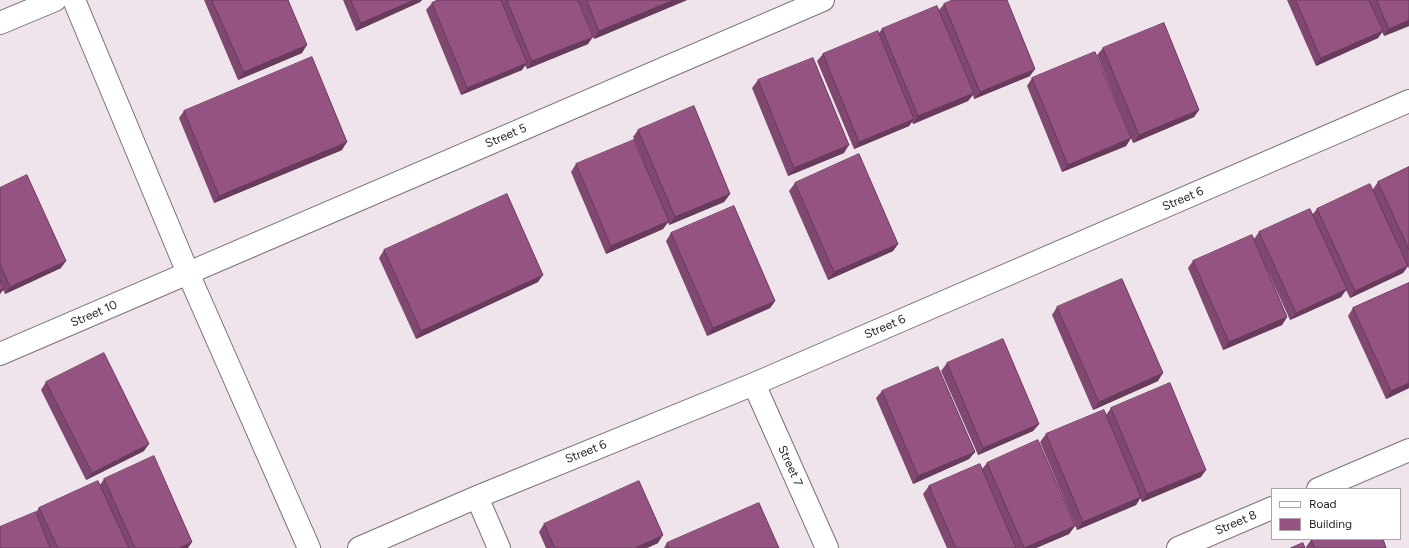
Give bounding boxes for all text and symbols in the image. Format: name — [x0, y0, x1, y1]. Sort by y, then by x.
street label: Street 5 — [483, 121, 529, 151]
street label: Street 6 — [1160, 184, 1206, 214]
street label: Street 10 — [69, 298, 119, 330]
street label: Street 6 — [862, 312, 908, 342]
street label: Street 6 — [563, 437, 609, 467]
street label: Street 7 — [775, 443, 805, 489]
legend — [1271, 488, 1401, 540]
text: Road — [1309, 497, 1337, 511]
street label: Street 8 — [1213, 508, 1259, 538]
text: Building — [1309, 517, 1352, 531]

